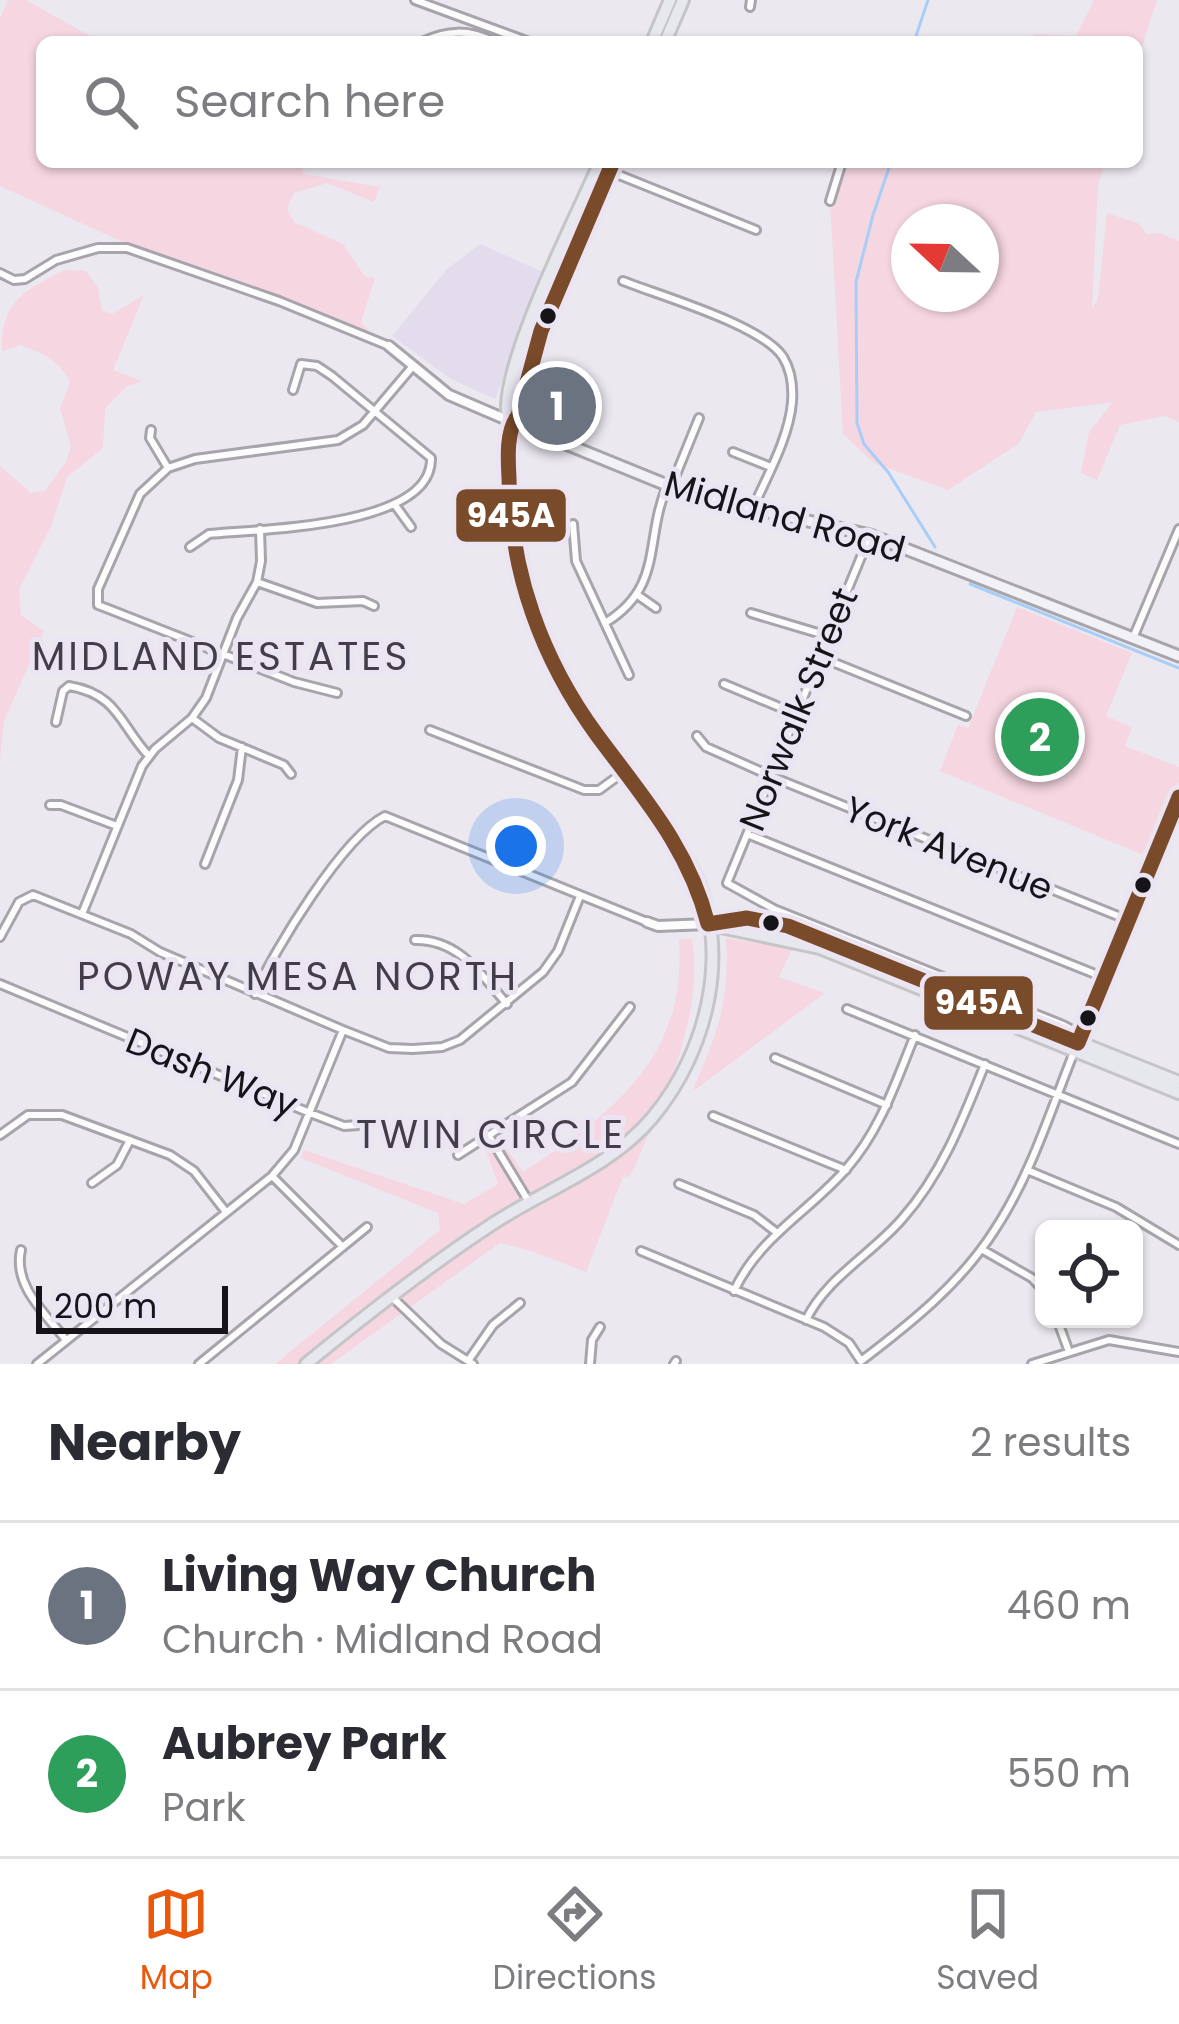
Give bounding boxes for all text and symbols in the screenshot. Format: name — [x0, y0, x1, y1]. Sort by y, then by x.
search box — [36, 36, 1143, 168]
icon: search — [78, 69, 144, 135]
text: Search here — [174, 70, 445, 133]
north arrow — [891, 204, 999, 312]
unlabelled marker — [537, 305, 559, 327]
pin: 1 — [518, 361, 596, 451]
street label: Midland Road — [659, 458, 911, 575]
line badge: 945A — [454, 487, 568, 544]
text: 945A — [467, 492, 555, 539]
street label: Norwalk Street — [726, 580, 870, 838]
district label: MIDLAND ESTATES — [32, 629, 410, 684]
pin: 2 — [1001, 692, 1079, 782]
street label: York Avenue — [837, 783, 1061, 913]
your location — [486, 816, 546, 876]
unlabelled marker — [1132, 874, 1154, 896]
unlabelled marker — [760, 912, 782, 934]
district label: POWAY MESA NORTH — [77, 949, 519, 1004]
line badge: 945A — [922, 974, 1035, 1032]
text: 945A — [935, 979, 1023, 1026]
unlabelled marker — [1077, 1007, 1099, 1029]
street label: Dash Way — [118, 1015, 305, 1130]
district label: TWIN CIRCLE — [356, 1107, 626, 1162]
map controls — [1035, 1220, 1143, 1328]
button: locate — [1035, 1220, 1143, 1328]
scale bar — [36, 1280, 228, 1333]
text: 200 m — [54, 1283, 157, 1330]
text: Nearby — [48, 1406, 241, 1478]
text: 2 results — [970, 1415, 1131, 1470]
text: Living Way Church — [162, 1544, 596, 1607]
text: 1 — [80, 1578, 94, 1633]
text: 460 m — [1007, 1578, 1131, 1633]
text: Church · Midland Road — [162, 1612, 603, 1667]
text: Aubrey Park — [162, 1712, 447, 1775]
text: 2 — [76, 1746, 98, 1801]
text: 550 m — [1007, 1746, 1131, 1801]
text: Park — [162, 1780, 246, 1835]
tab: Map — [140, 1881, 213, 2003]
tab: Directions — [493, 1881, 656, 2003]
tab: Saved — [936, 1881, 1039, 2003]

